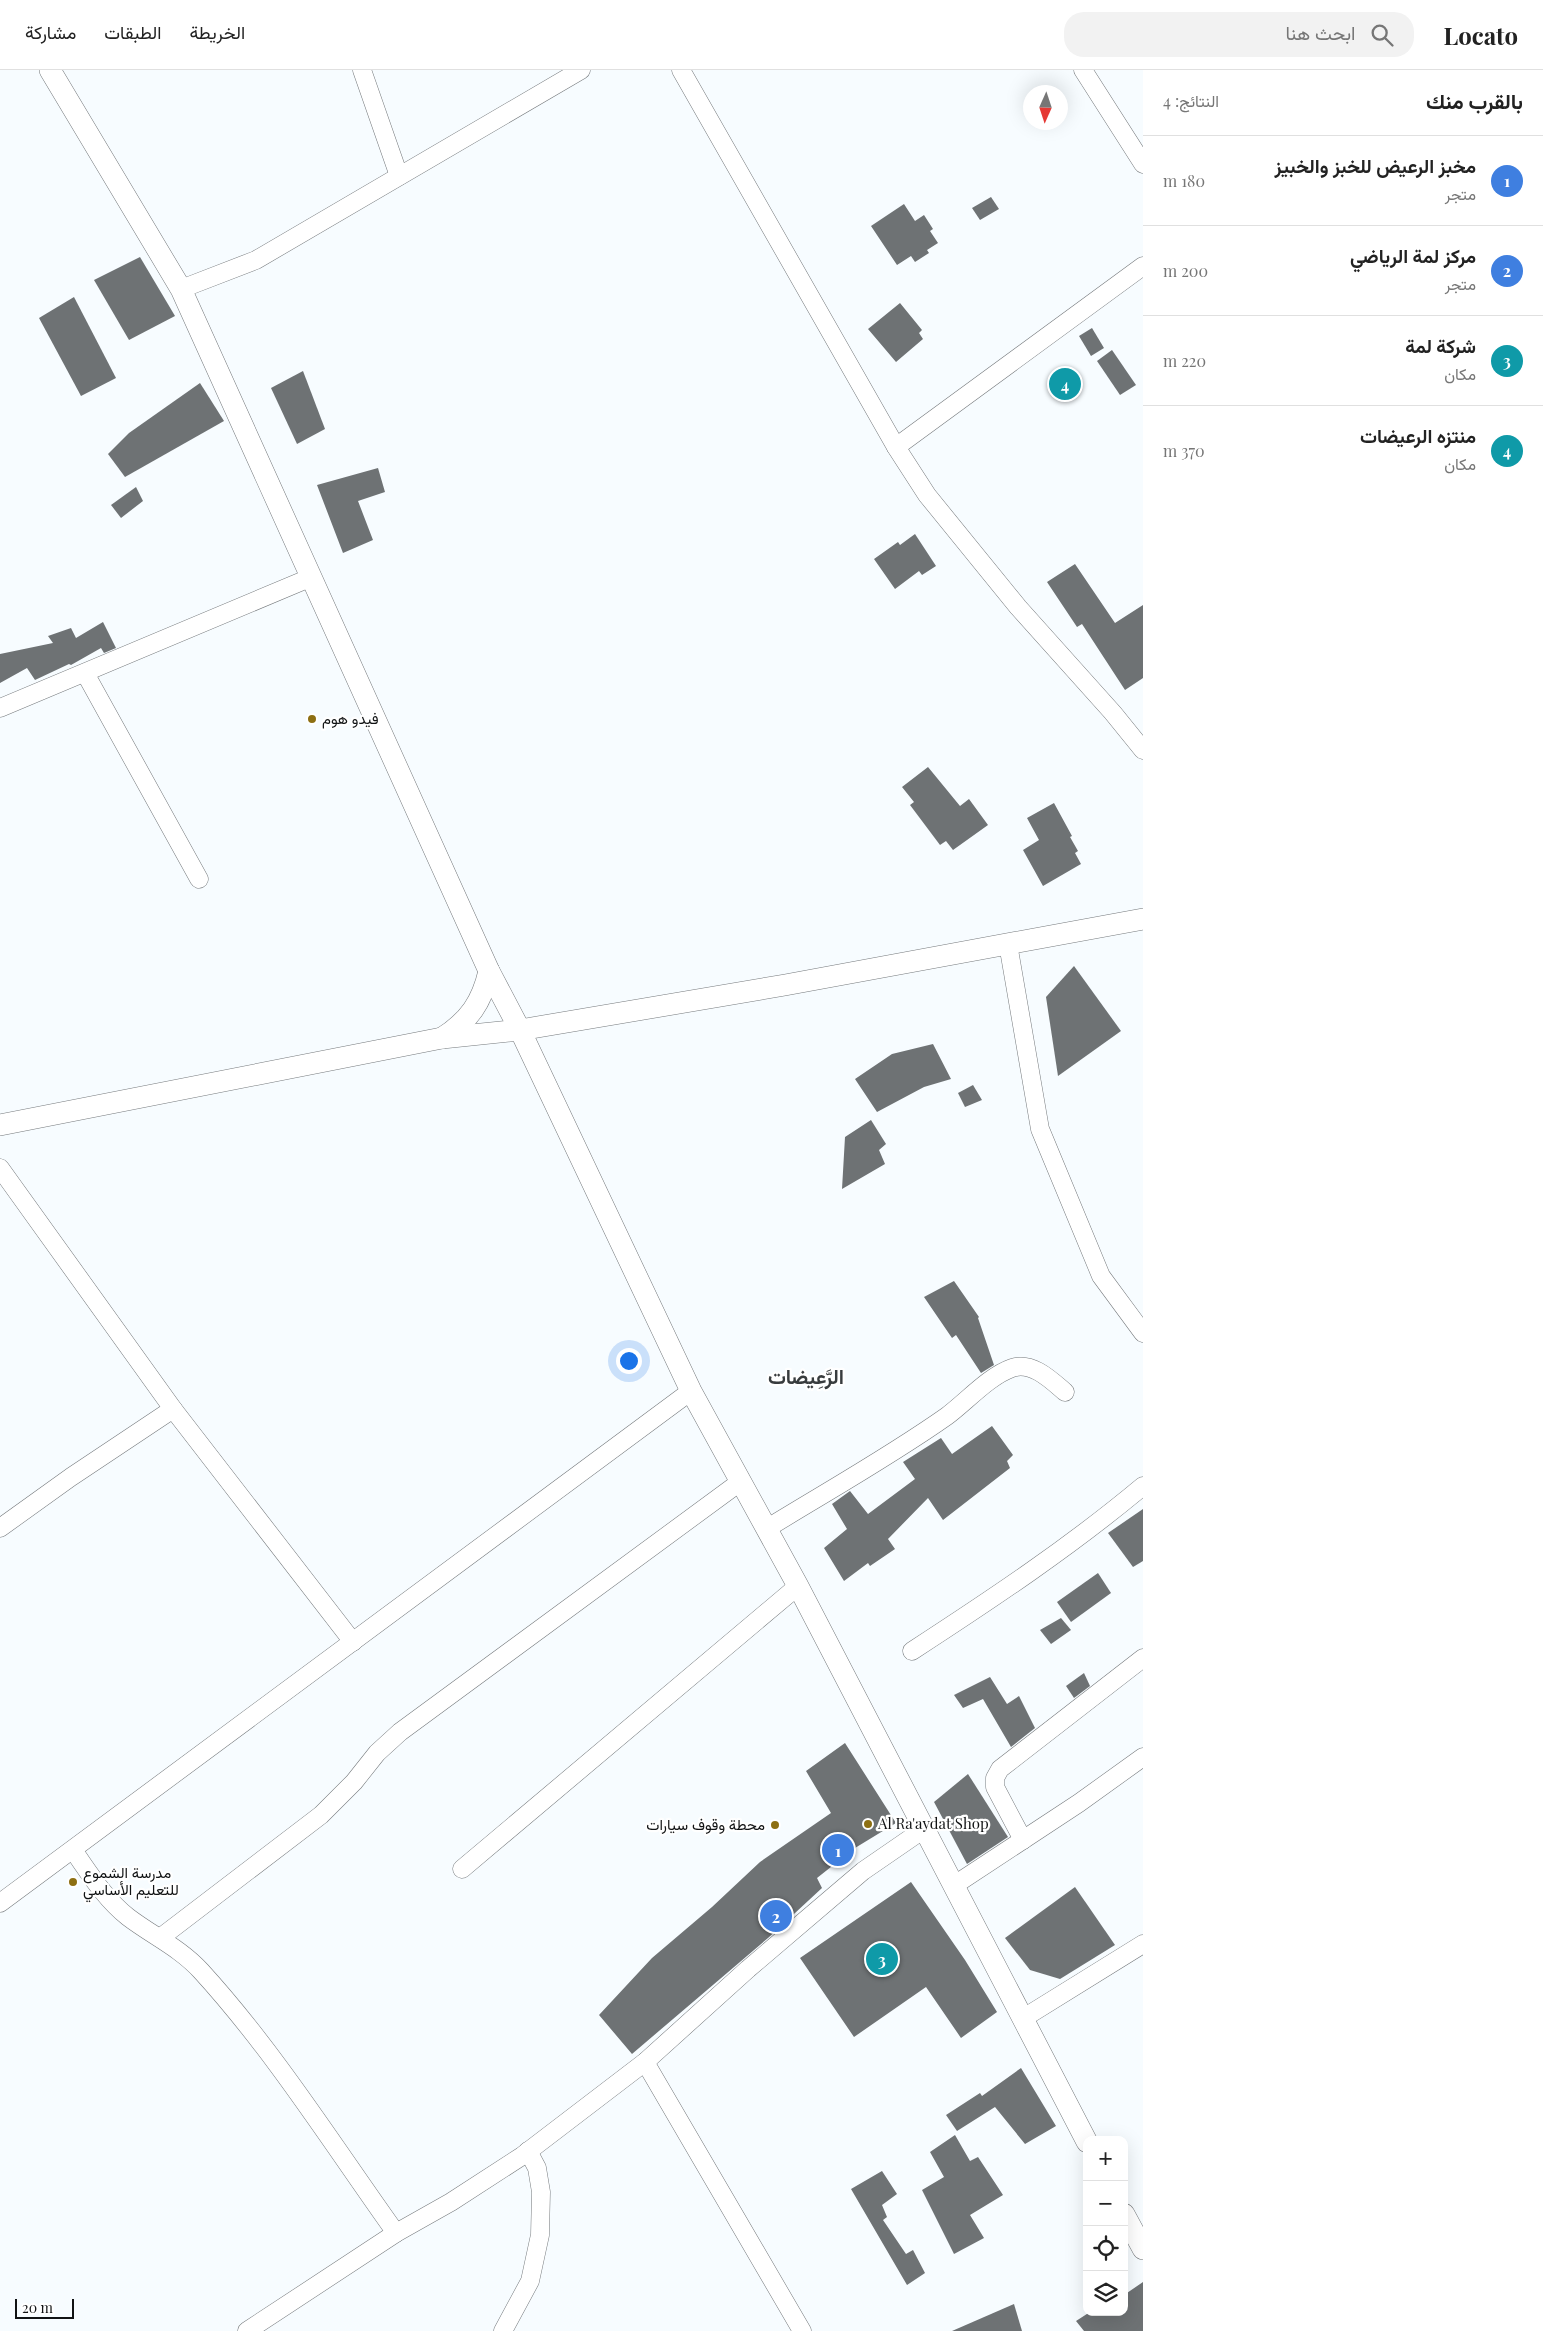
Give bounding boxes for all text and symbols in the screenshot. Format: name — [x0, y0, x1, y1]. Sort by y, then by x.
search box — [1064, 12, 1414, 57]
text: ابحث هنا — [1286, 19, 1356, 45]
text: Locato — [1444, 19, 1518, 51]
text: مشاركة — [25, 20, 76, 44]
text: الطبقات — [104, 20, 161, 44]
text: الخريطة — [189, 20, 245, 44]
icon: search — [1368, 21, 1396, 49]
north arrow — [1023, 85, 1068, 130]
text: بالقرب منك — [1426, 86, 1523, 114]
text: النتائج: 4 — [1163, 90, 1219, 111]
text: مخبز الرعيض للخبز والخبيز — [1274, 152, 1476, 178]
text: 180 m — [1163, 170, 1205, 191]
text: 1 — [1504, 170, 1510, 191]
text: متجر — [1445, 183, 1476, 204]
text: مركز لمة الرياضي — [1350, 242, 1476, 268]
text: 200 m — [1163, 260, 1208, 281]
text: 2 — [1503, 260, 1511, 281]
text: متجر — [1445, 273, 1476, 294]
text: شركة لمة — [1405, 332, 1476, 358]
text: 220 m — [1163, 350, 1206, 371]
text: 3 — [1503, 350, 1511, 371]
text: مكان — [1444, 363, 1476, 384]
pin: 4 — [1049, 365, 1081, 403]
text: منتزه الرعيضات — [1360, 422, 1476, 448]
text: 370 m — [1163, 440, 1205, 461]
text: 4 — [1503, 440, 1511, 461]
text: مكان — [1444, 453, 1476, 474]
place label: فيدو هوم — [322, 708, 379, 729]
marker: فيدو هوم — [306, 713, 318, 725]
your location — [616, 1348, 642, 1374]
district label: الرَّعِيضات — [768, 1362, 844, 1390]
place label: Al Ra'aydat Shop — [877, 1813, 989, 1833]
place label: محطة وقوف سيارات — [646, 1814, 765, 1834]
marker: Al Ra'aydat Shop — [862, 1818, 874, 1830]
marker: محطة وقوف سيارات — [769, 1819, 781, 1831]
pin: 1 — [822, 1831, 854, 1869]
place label: مدرسة الشموع للتعليم الأساسي — [83, 1862, 179, 1903]
marker: مدرسة الشموع للتعليم الأساسي — [67, 1876, 79, 1888]
pin: 2 — [760, 1897, 792, 1935]
pin: 3 — [866, 1940, 898, 1978]
map controls — [1083, 2136, 1128, 2316]
button: + — [1083, 2136, 1128, 2181]
button: − — [1083, 2181, 1128, 2226]
button: locate — [1083, 2226, 1128, 2271]
button: layers — [1083, 2271, 1128, 2316]
scale bar — [15, 2296, 74, 2319]
text: 20 m — [22, 2298, 53, 2317]

